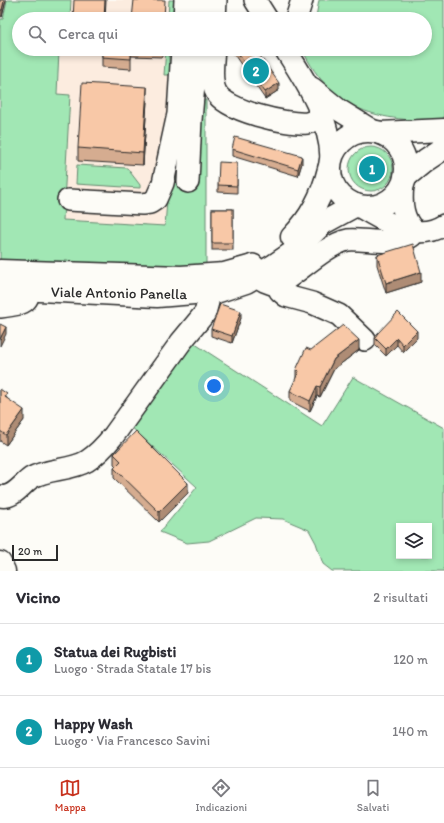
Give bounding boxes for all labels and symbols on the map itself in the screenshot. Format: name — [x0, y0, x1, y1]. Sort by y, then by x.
pin: 2 — [243, 56, 269, 86]
pin: 1 — [359, 154, 385, 184]
street label: Viale Antonio Panella — [51, 283, 188, 303]
your location — [204, 376, 224, 396]
scale bar — [12, 543, 58, 562]

